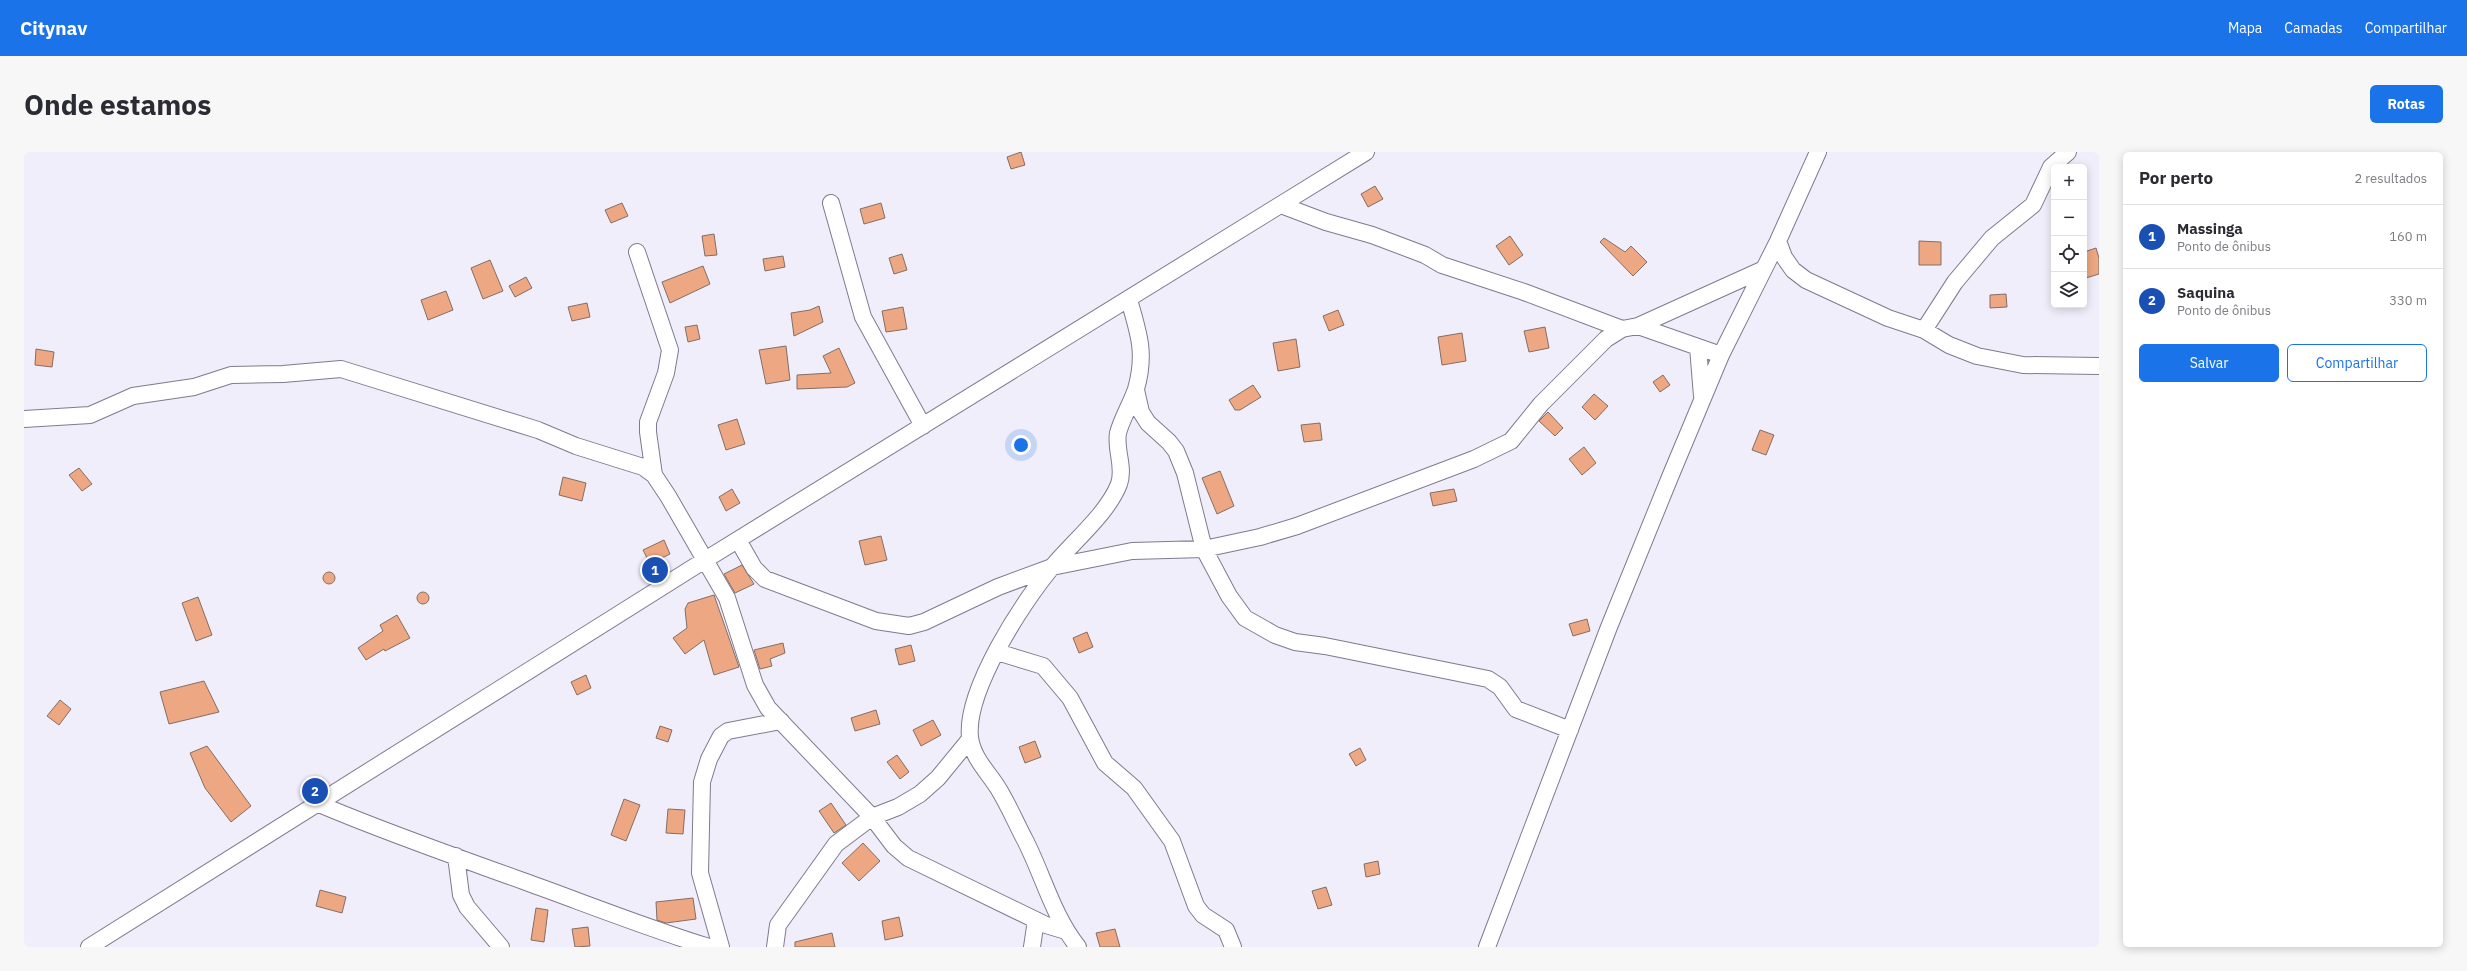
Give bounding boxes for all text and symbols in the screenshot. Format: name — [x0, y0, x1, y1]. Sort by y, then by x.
text: Citynav — [20, 16, 87, 40]
text: Mapa — [2228, 19, 2262, 37]
text: Camadas — [2284, 19, 2343, 37]
text: Compartilhar — [2365, 19, 2447, 37]
button: Rotas — [2370, 85, 2443, 123]
text: Onde estamos — [24, 86, 211, 123]
map controls — [2051, 164, 2087, 308]
button: + — [2051, 164, 2087, 200]
text: Por perto — [2139, 167, 2213, 189]
text: 2 resultados — [2354, 170, 2427, 187]
button: − — [2051, 200, 2087, 236]
text: Massinga — [2177, 219, 2243, 238]
text: 1 — [2148, 228, 2156, 245]
text: 160 m — [2389, 228, 2427, 245]
button: locate — [2051, 236, 2087, 272]
text: Ponto de ônibus — [2177, 238, 2271, 255]
button: layers — [2051, 272, 2087, 308]
text: Saquina — [2177, 283, 2235, 302]
text: 2 — [2148, 292, 2156, 309]
text: 330 m — [2389, 292, 2427, 309]
text: Ponto de ônibus — [2177, 302, 2271, 319]
button: Salvar — [2139, 344, 2279, 382]
button: Compartilhar — [2287, 344, 2427, 382]
your location — [1011, 435, 1031, 455]
pin: 1 — [642, 555, 668, 585]
pin: 2 — [302, 776, 328, 806]

